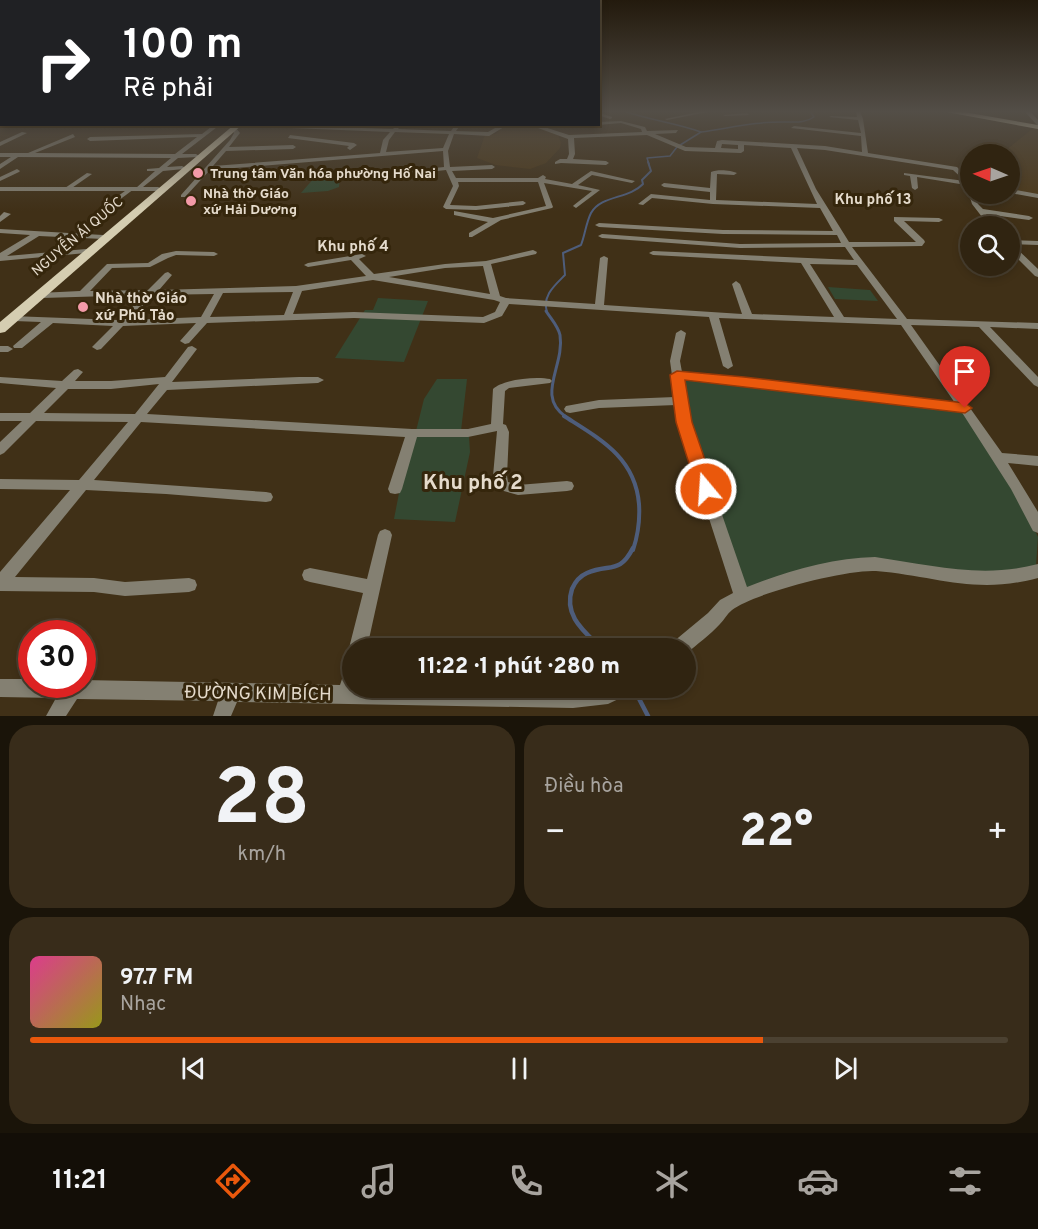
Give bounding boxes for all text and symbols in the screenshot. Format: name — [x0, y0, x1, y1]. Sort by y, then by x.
text: 100 m — [123, 20, 242, 73]
icon: right — [24, 24, 102, 102]
text: Rẽ phải — [123, 72, 213, 106]
north arrow — [960, 144, 1020, 204]
map controls — [960, 144, 1020, 276]
marker: Trung tâm Văn hóa phường Hố Nai — [191, 166, 205, 180]
place label: Trung tâm Văn hóa phường Hố Nai — [210, 166, 436, 183]
place label: Nhà thờ Giáo xứ Hải Dương — [203, 186, 297, 219]
district label: Khu phố 13 — [834, 190, 912, 210]
street label: NGUYỄN ÁI QUỐC — [27, 192, 127, 280]
marker: Nhà thờ Giáo xứ Hải Dương — [184, 194, 198, 208]
button: search — [960, 216, 1020, 276]
district label: Khu phố 4 — [317, 237, 389, 257]
place label: Nhà thờ Giáo xứ Phú Tảo — [95, 290, 187, 326]
marker: Nhà thờ Giáo xứ Phú Tảo — [76, 300, 90, 314]
pin — [939, 346, 990, 408]
icon: arrive — [948, 355, 981, 388]
position arrow — [674, 457, 738, 521]
district label: Khu phố 2 — [423, 470, 523, 497]
speed limit sign: 30 — [18, 620, 96, 698]
text: 11:22 · 1 phút · 280 m — [418, 654, 620, 681]
street label: ĐƯỜNG KIM BÍCH — [184, 680, 332, 707]
text: 28 — [213, 753, 310, 852]
text: Điều hòa — [545, 774, 624, 800]
text: 22° — [739, 805, 813, 862]
text: − — [545, 813, 566, 855]
text: + — [987, 813, 1008, 855]
text: km/h — [237, 842, 286, 868]
text: 97.7 FM — [120, 965, 193, 992]
text: Nhạc — [120, 992, 166, 1018]
icon: previous — [177, 1052, 210, 1085]
icon: pause — [503, 1052, 536, 1085]
icon: next — [829, 1052, 862, 1085]
icon: directions — [212, 1160, 254, 1202]
icon: music — [358, 1160, 400, 1202]
icon: phone — [505, 1160, 547, 1202]
icon: climate — [651, 1160, 693, 1202]
icon: car — [797, 1160, 839, 1202]
icon: filters — [944, 1160, 986, 1202]
text: 11:21 — [52, 1164, 108, 1198]

